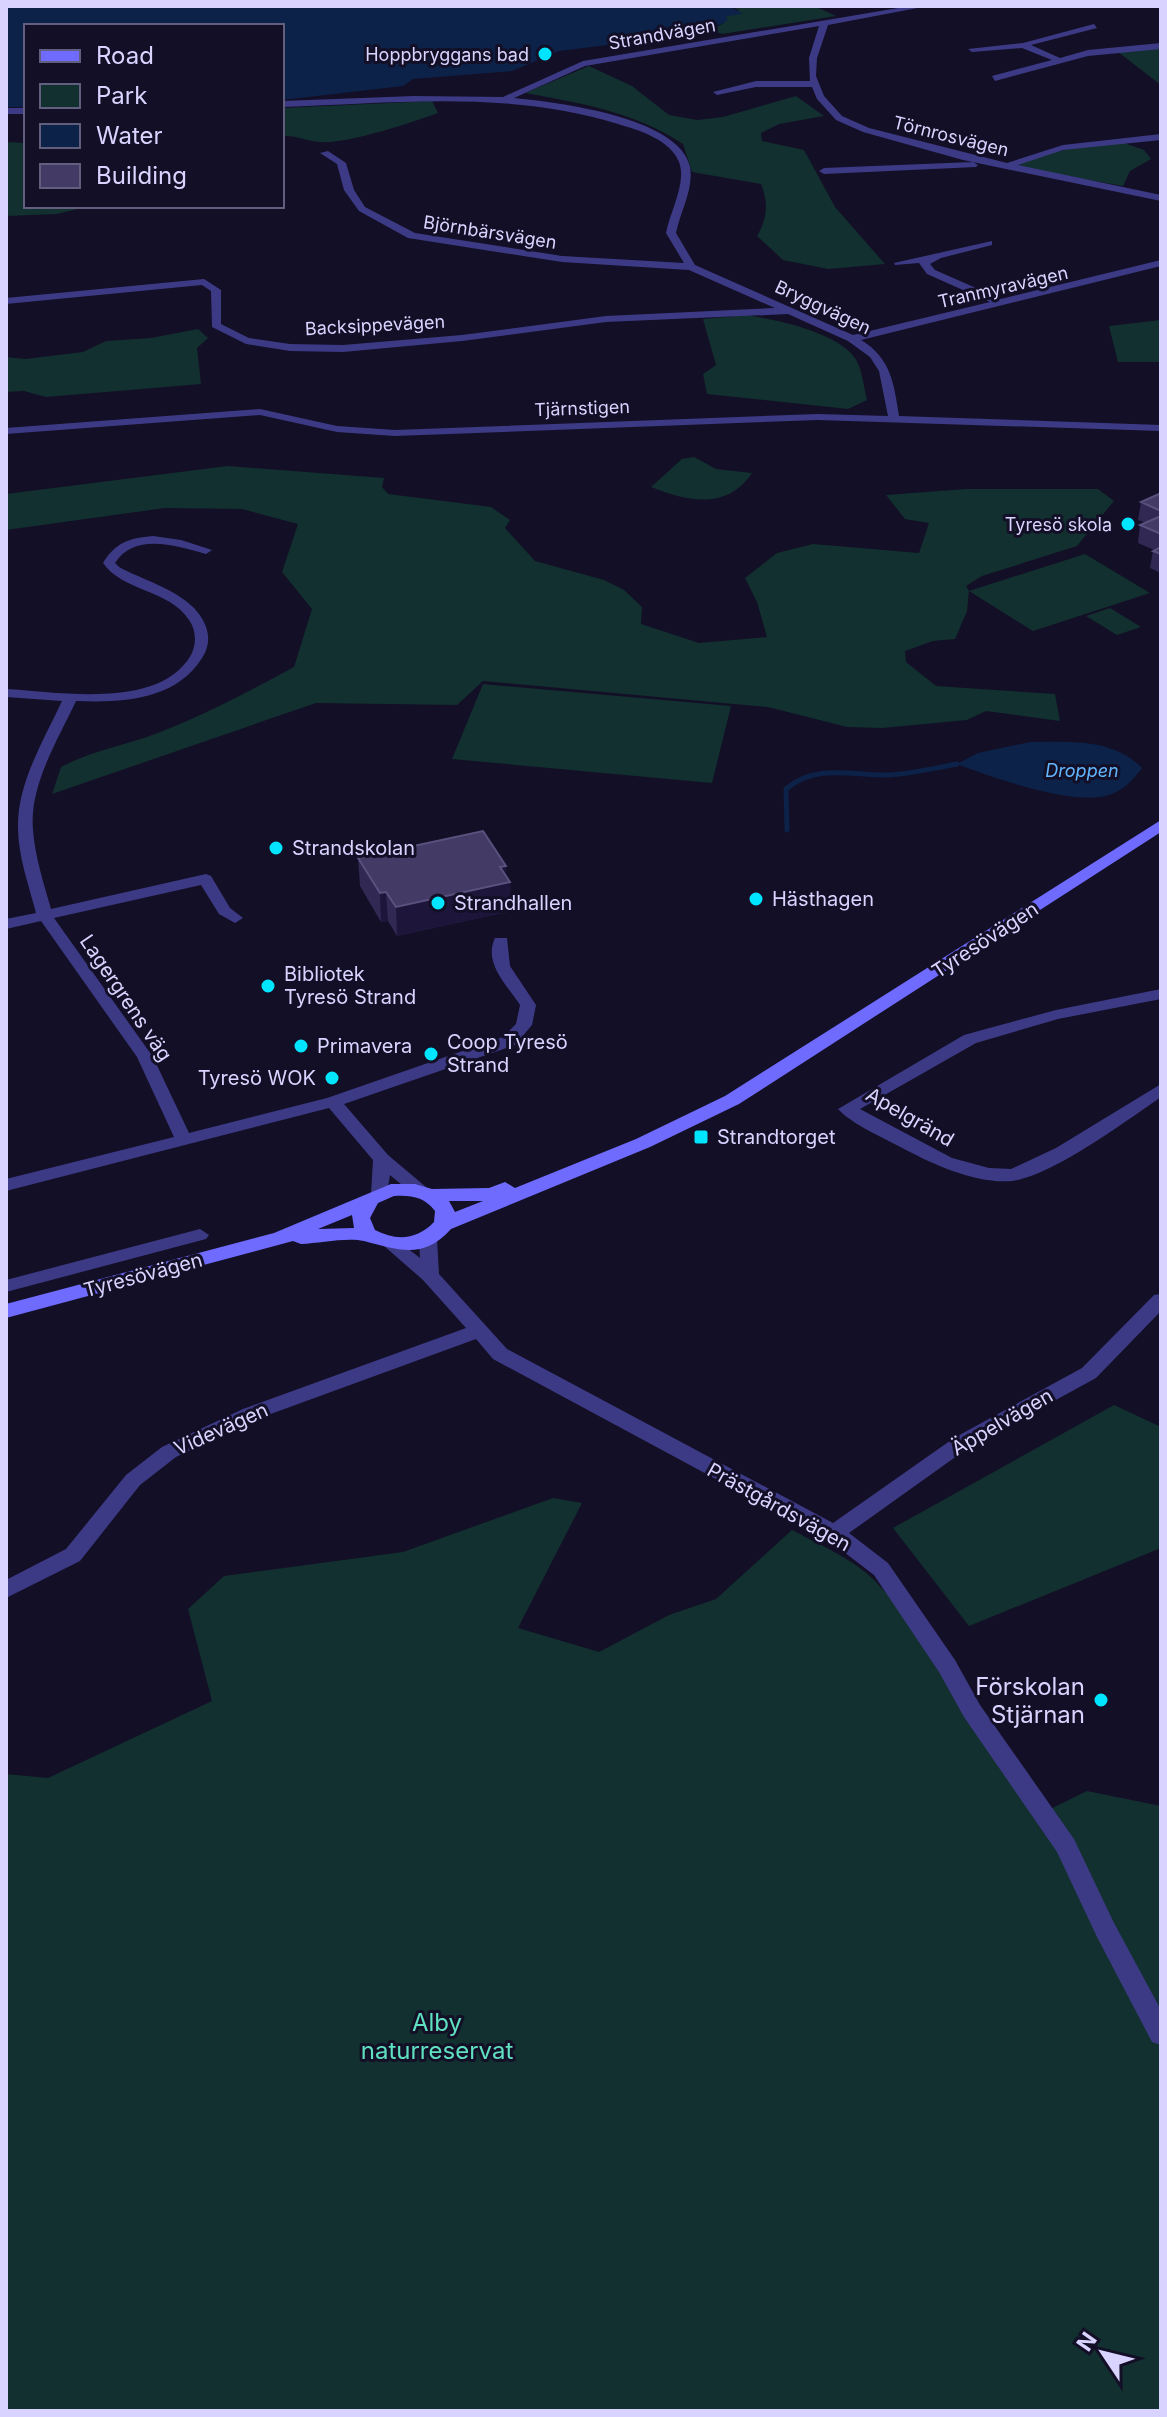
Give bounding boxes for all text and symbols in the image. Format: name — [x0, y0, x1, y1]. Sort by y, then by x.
street label: Strandvägen — [607, 14, 717, 54]
legend — [24, 24, 284, 208]
text: Road — [96, 41, 154, 70]
place label: Hoppbryggans bad — [365, 44, 529, 65]
marker: Hoppbryggans bad — [536, 45, 554, 63]
text: Park — [96, 81, 147, 110]
street label: Törnrosvägen — [891, 112, 1011, 160]
text: Water — [96, 121, 163, 150]
text: Building — [96, 161, 187, 190]
street label: Björnbärsvägen — [422, 211, 558, 253]
street label: Tranmyravägen — [936, 262, 1070, 312]
street label: Bryggvägen — [772, 276, 874, 338]
street label: Backsippevägen — [304, 311, 446, 339]
street label: Tjärnstigen — [534, 396, 630, 420]
place label: Tyresö skola — [1005, 514, 1112, 535]
marker: Tyresö skola — [1119, 515, 1137, 533]
water label: Droppen — [1045, 760, 1119, 781]
place label: Strandskolan — [292, 836, 415, 860]
marker: Strandskolan — [267, 839, 285, 857]
place label: Hästhagen — [772, 887, 874, 911]
marker: Hästhagen — [747, 890, 765, 908]
place label: Strandhallen — [454, 891, 572, 915]
marker: Strandhallen — [429, 894, 447, 912]
street label: Tyresövägen — [927, 897, 1043, 983]
street label: Lagergrens väg — [75, 930, 177, 1066]
place label: Bibliotek Tyresö Strand — [284, 962, 416, 1009]
marker: Bibliotek Tyresö Strand — [259, 977, 277, 995]
place label: Coop Tyresö Strand — [447, 1030, 568, 1077]
place label: Primavera — [317, 1034, 412, 1058]
marker: Primavera — [292, 1037, 310, 1055]
marker: Coop Tyresö Strand — [422, 1045, 440, 1063]
place label: Tyresö WOK — [198, 1066, 316, 1090]
marker: Tyresö WOK — [323, 1069, 341, 1087]
street label: Apelgränd — [862, 1082, 958, 1152]
place label: Strandtorget — [717, 1125, 836, 1149]
marker: Strandtorget — [692, 1128, 710, 1146]
street label: Tyresövägen — [81, 1248, 205, 1302]
street label: Äppelvägen — [947, 1383, 1057, 1461]
street label: Videvägen — [170, 1398, 272, 1460]
street label: Prästgårdsvägen — [703, 1458, 855, 1556]
place label: Förskolan Stjärnan — [975, 1672, 1085, 1729]
marker: Förskolan Stjärnan — [1092, 1691, 1110, 1709]
park label: Alby naturreservat — [361, 2008, 513, 2065]
north arrow — [1063, 2313, 1143, 2393]
text: N — [1071, 2327, 1102, 2356]

